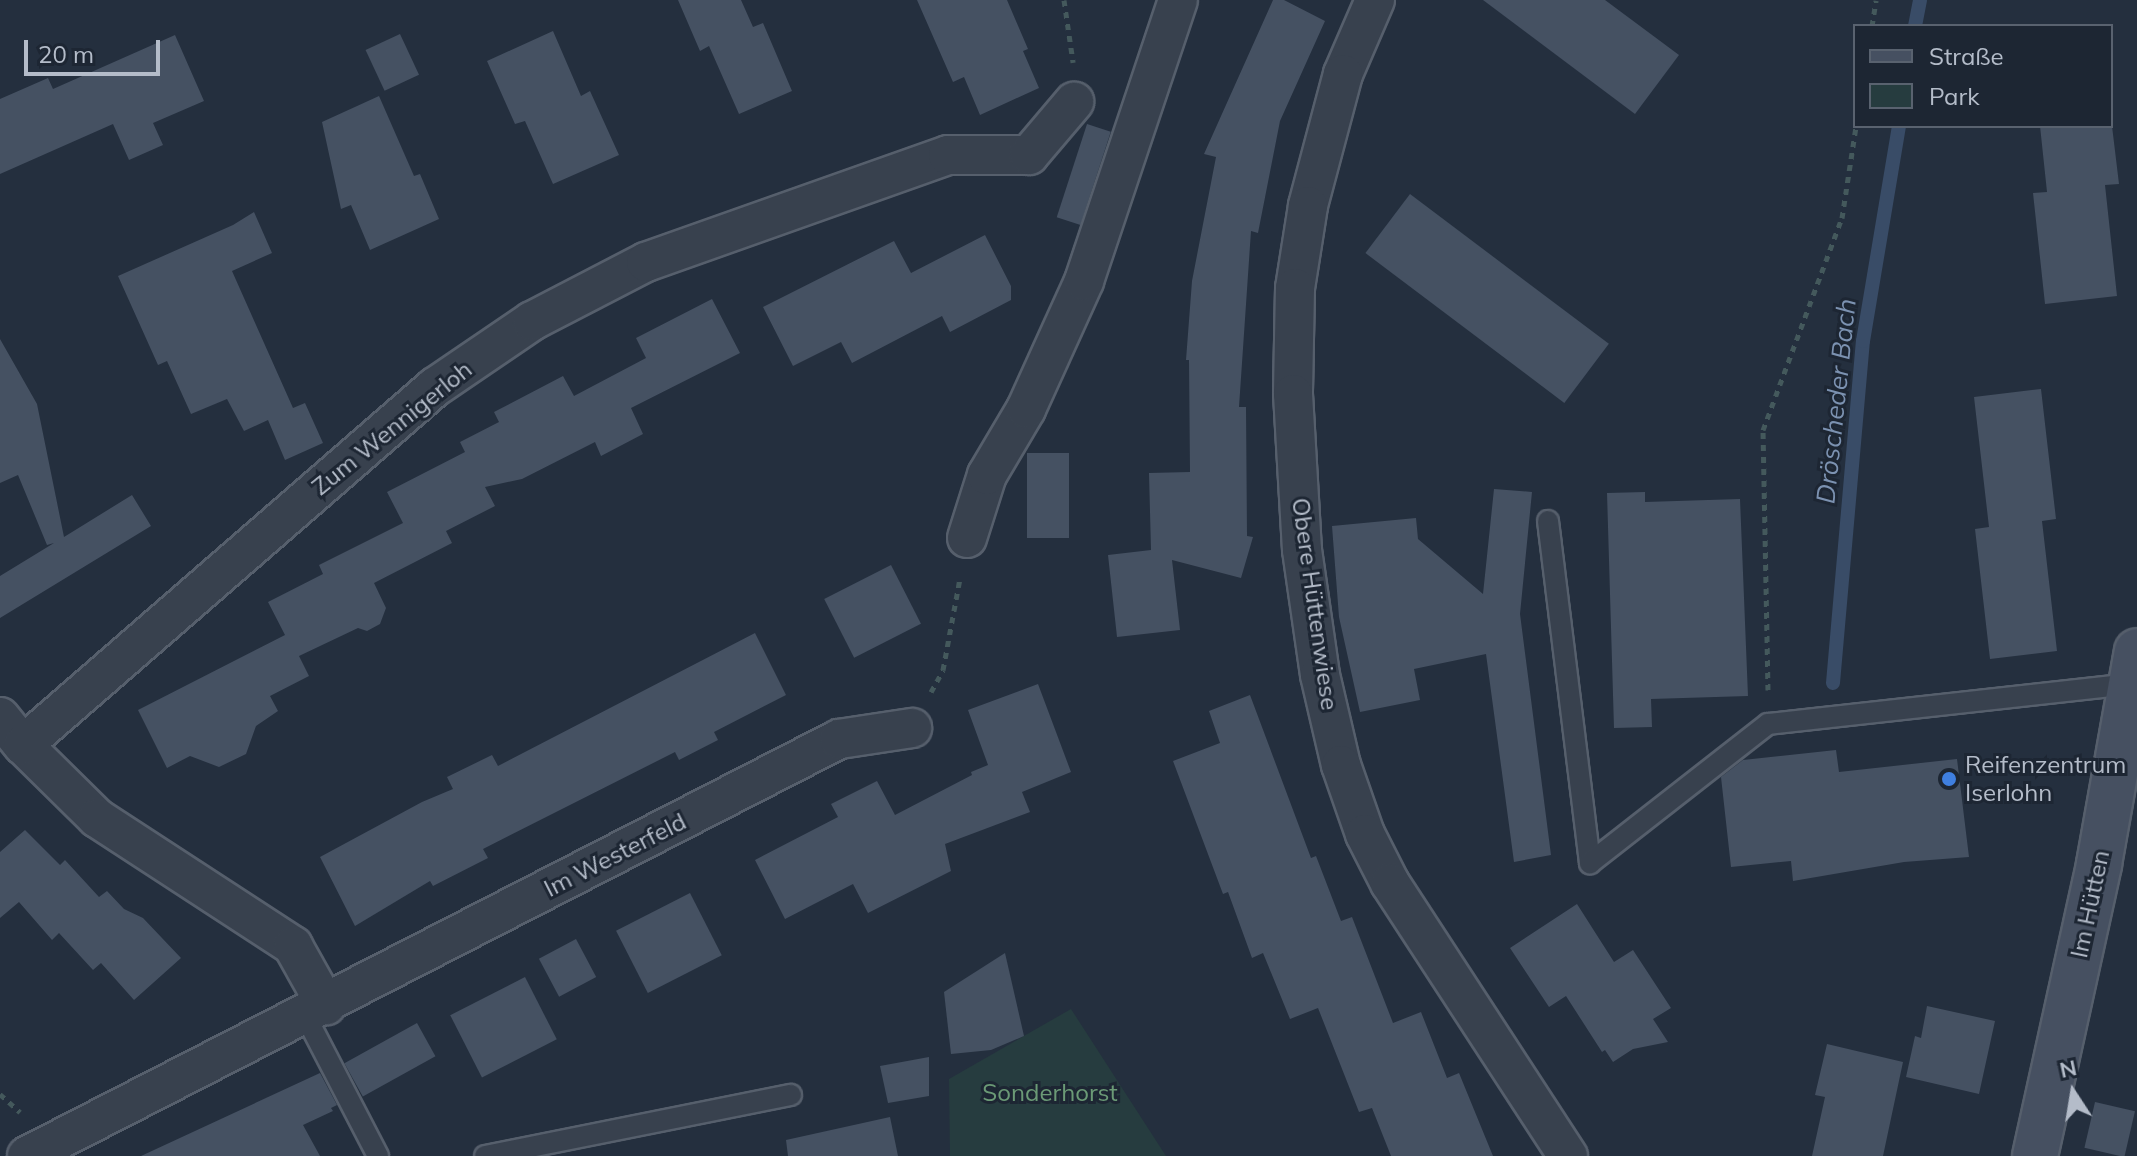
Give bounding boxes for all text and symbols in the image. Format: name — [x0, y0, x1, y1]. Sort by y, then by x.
scale bar — [28, 24, 164, 74]
legend — [1853, 24, 2113, 128]
text: 20 m — [38, 39, 94, 69]
text: Straße — [1929, 41, 2004, 71]
text: Park — [1929, 81, 1980, 111]
water label: Dröscheder Bach — [1810, 297, 1862, 505]
street label: Zum Wennigerloh — [306, 355, 478, 501]
street label: Obere Hüttenwiese — [1286, 496, 1344, 712]
place label: Reifenzentrum Iserlohn — [1965, 751, 2126, 807]
marker: Reifenzentrum Iserlohn — [1940, 770, 1958, 788]
street label: Im Westerfeld — [539, 807, 691, 903]
street label: Im Hütten — [2065, 848, 2115, 960]
north arrow — [2033, 1052, 2113, 1132]
text: N — [2057, 1053, 2079, 1084]
park label: Sonderhorst — [982, 1079, 1118, 1107]

